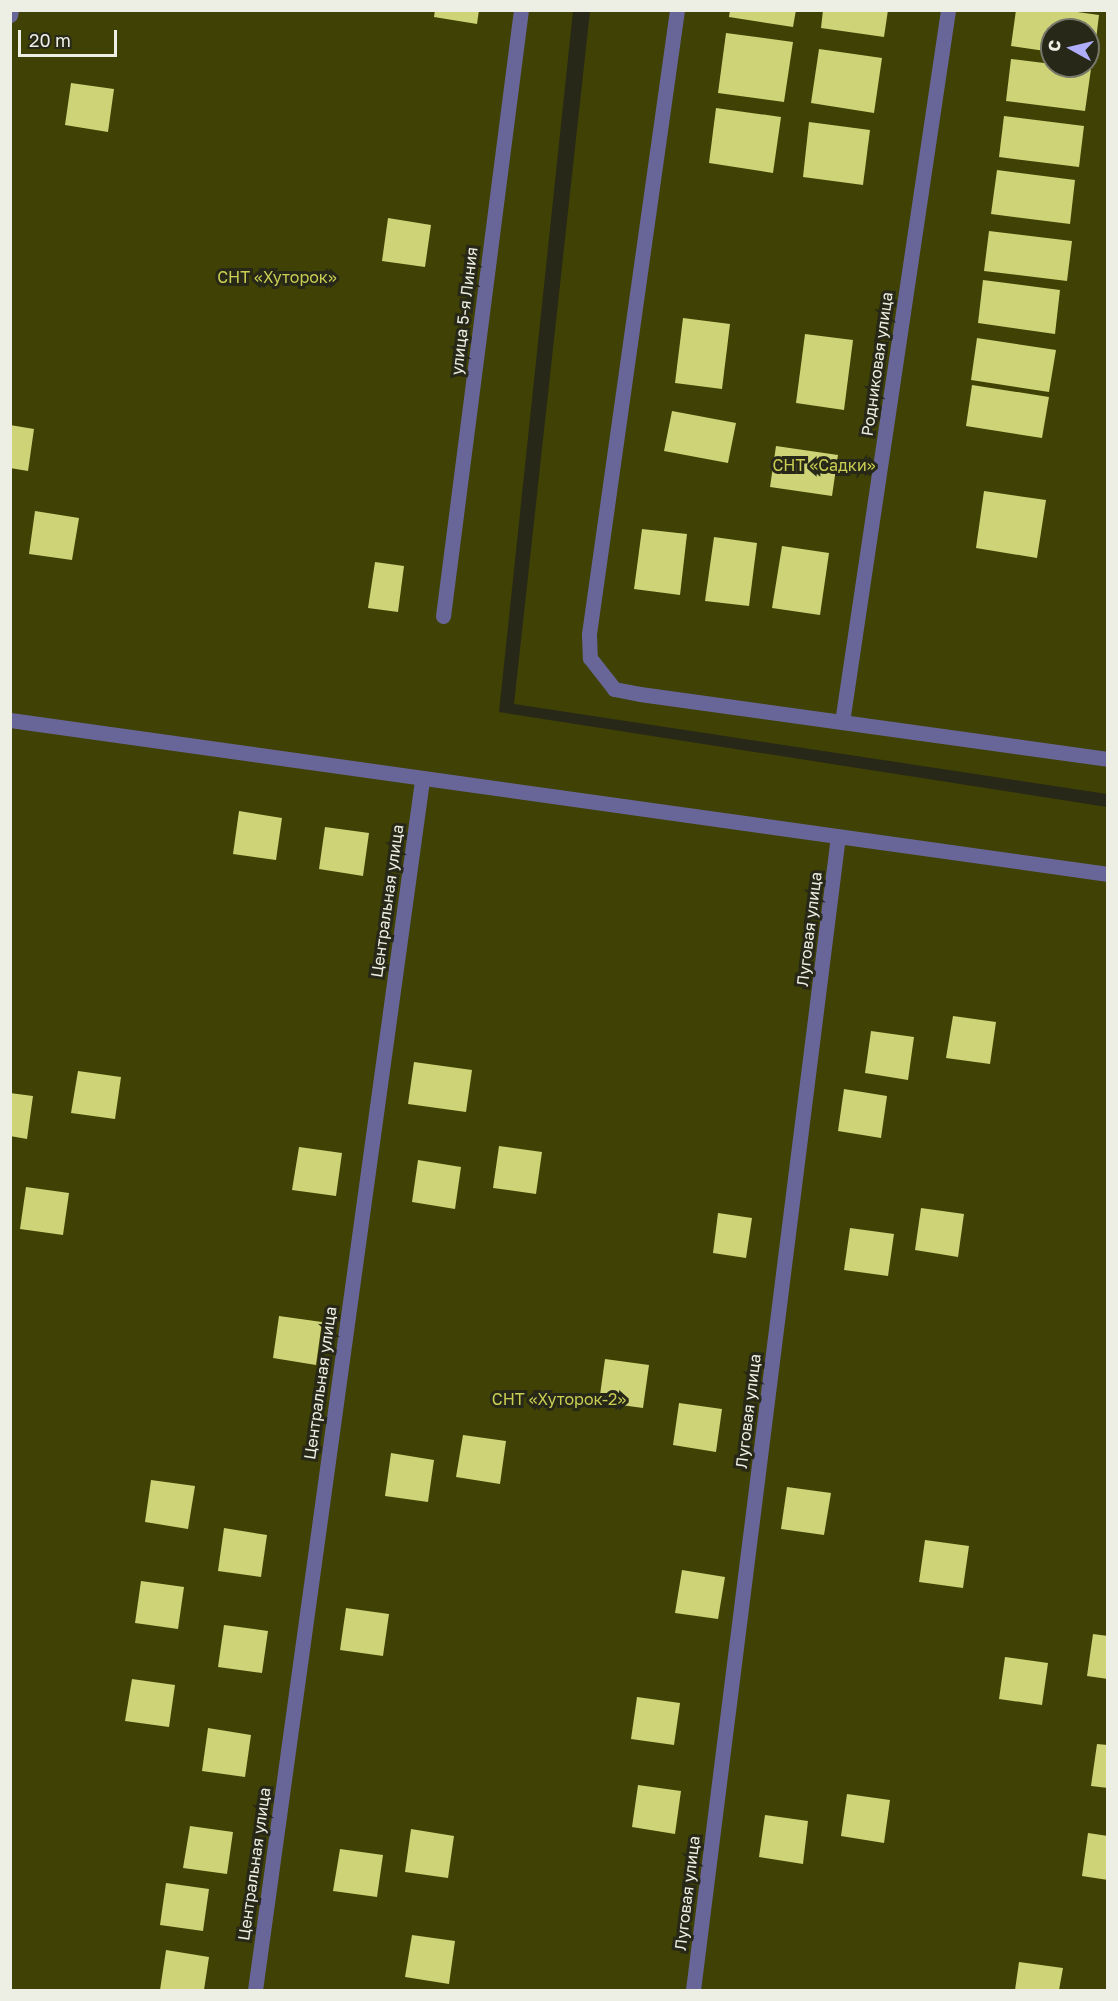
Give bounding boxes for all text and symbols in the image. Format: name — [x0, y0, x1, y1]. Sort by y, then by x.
scale bar — [21, 18, 120, 56]
north arrow — [1040, 18, 1100, 78]
text: 20 m — [29, 29, 71, 51]
text: С — [1043, 39, 1065, 53]
street label: улица 5-я Линия — [447, 246, 481, 376]
park label: СНТ «Хуторок» — [217, 267, 337, 287]
street label: Родниковая улица — [857, 291, 897, 437]
park label: СНТ «Садки» — [772, 455, 876, 475]
street label: Центральная улица — [367, 823, 407, 979]
street label: Луговая улица — [792, 871, 826, 987]
street label: Центральная улица — [300, 1305, 340, 1461]
street label: Луговая улица — [731, 1353, 765, 1469]
park label: СНТ «Хуторок-2» — [492, 1389, 626, 1409]
street label: Центральная улица — [234, 1786, 274, 1942]
street label: Луговая улица — [670, 1835, 704, 1951]

